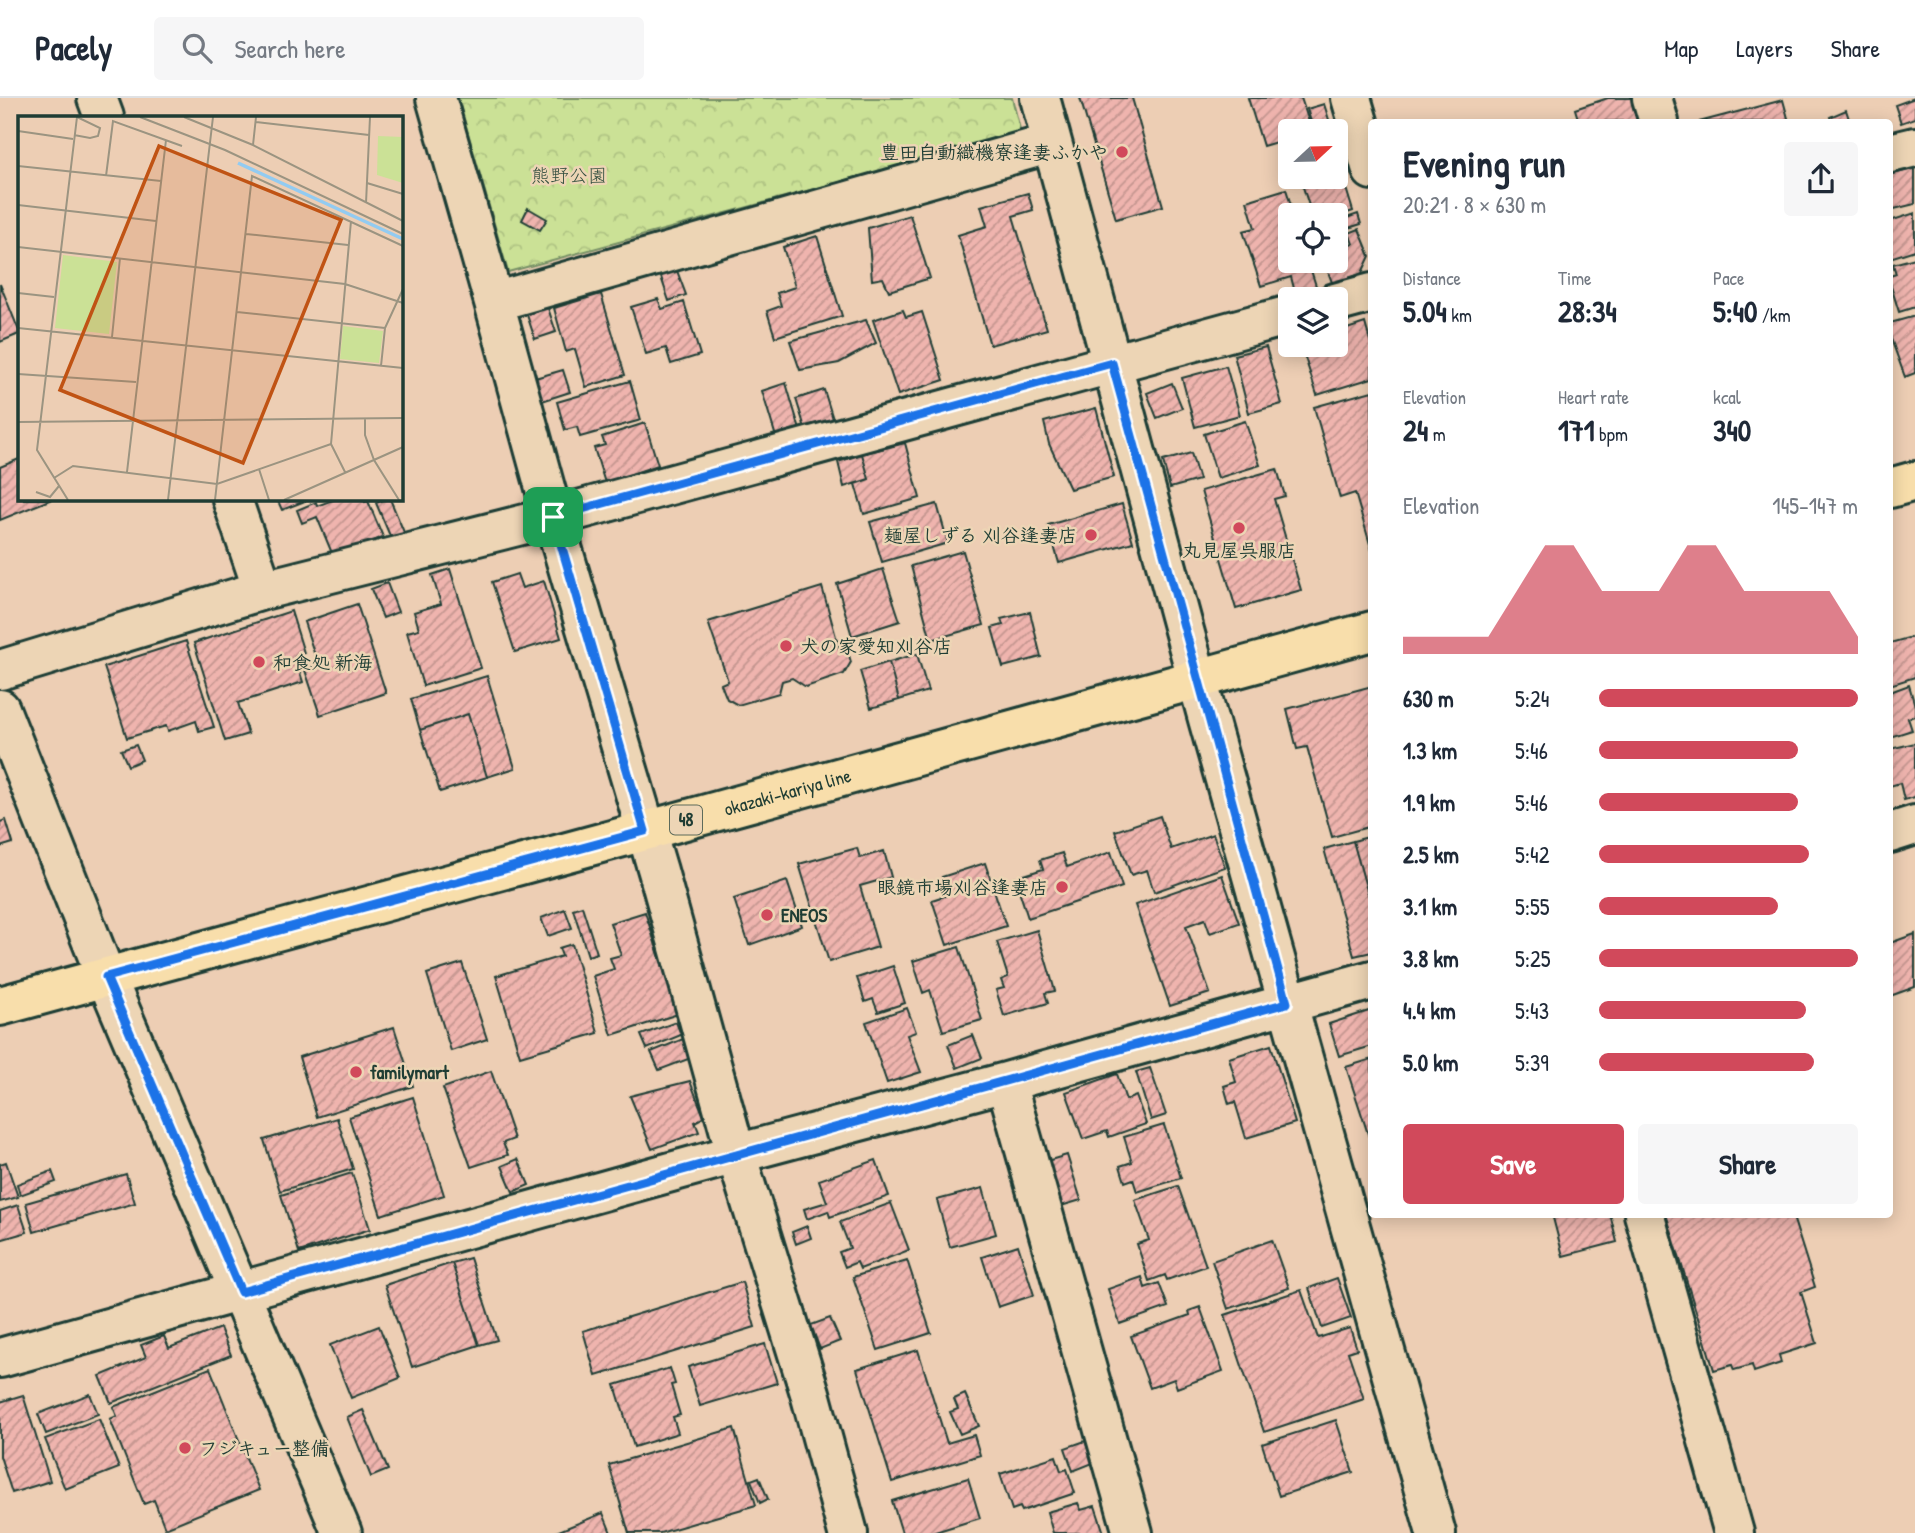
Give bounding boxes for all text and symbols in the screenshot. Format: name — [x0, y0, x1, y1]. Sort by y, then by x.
search box — [154, 17, 644, 80]
text: Pacely — [35, 26, 112, 70]
icon: search — [178, 29, 216, 67]
text: Search here — [234, 31, 346, 66]
text: Map — [1664, 32, 1698, 64]
text: Layers — [1736, 32, 1793, 64]
text: Share — [1831, 32, 1880, 64]
inset map — [18, 116, 402, 500]
north arrow — [1278, 119, 1348, 189]
map controls — [1278, 119, 1348, 357]
text: Evening run — [1403, 137, 1566, 189]
place label: 豊田自動織機寮逢妻ふかや — [880, 139, 1108, 165]
button: share — [1784, 142, 1858, 216]
marker: 豊田自動織機寮逢妻ふかや — [1114, 144, 1130, 160]
park label: 熊野公園 — [531, 162, 607, 188]
text: 20:21 · 8 × 630 m — [1403, 189, 1546, 220]
button: locate — [1278, 203, 1348, 273]
text: Distance — [1403, 265, 1461, 291]
text: Time — [1558, 265, 1592, 291]
text: Pace — [1713, 265, 1745, 291]
button: layers — [1278, 287, 1348, 357]
text: 5.04 — [1403, 291, 1447, 331]
text: 28:34 — [1558, 291, 1617, 331]
text: 5:40 — [1713, 291, 1757, 331]
text: km — [1447, 302, 1472, 328]
text: /km — [1757, 302, 1791, 328]
text: Elevation — [1403, 384, 1466, 410]
text: Heart rate — [1558, 384, 1629, 410]
text: kcal — [1713, 384, 1741, 410]
text: 24 — [1403, 410, 1428, 450]
text: 171 — [1558, 410, 1595, 450]
text: 340 — [1713, 410, 1751, 450]
text: m — [1428, 421, 1446, 447]
text: bpm — [1595, 421, 1628, 447]
pin — [523, 487, 583, 547]
text: Elevation — [1403, 490, 1479, 521]
text: 145–147 m — [1772, 490, 1858, 521]
icon: arrive — [534, 498, 572, 536]
marker: 丸見屋呉服店 — [1231, 520, 1247, 536]
place label: 麺屋しずる 刈谷逢妻店 — [884, 522, 1077, 548]
marker: 麺屋しずる 刈谷逢妻店 — [1083, 527, 1099, 543]
place label: 丸見屋呉服店 — [1182, 537, 1296, 563]
place label: 犬の家愛知刈谷店 — [800, 633, 952, 659]
marker: 犬の家愛知刈谷店 — [778, 638, 794, 654]
place label: 和食処 新海 — [273, 649, 372, 675]
marker: 和食処 新海 — [251, 654, 267, 670]
text: 630 m — [1403, 683, 1454, 714]
text: 5:24 — [1515, 683, 1549, 714]
text: 1.3 km — [1403, 735, 1457, 766]
text: 5:46 — [1515, 735, 1548, 766]
street label: okazaki-kariya line — [721, 762, 854, 822]
text: 1.9 km — [1403, 787, 1455, 818]
text: 5:46 — [1515, 787, 1548, 818]
road number: 48 — [670, 806, 702, 834]
text: 2.5 km — [1403, 839, 1459, 870]
text: 5:42 — [1515, 839, 1549, 870]
place label: 眼鏡市場刈谷逢妻店 — [877, 874, 1048, 900]
marker: 眼鏡市場刈谷逢妻店 — [1054, 879, 1070, 895]
text: 3.1 km — [1403, 891, 1457, 922]
text: 5:55 — [1515, 891, 1550, 922]
place label: ENEOS — [781, 902, 827, 928]
marker: ENEOS — [759, 907, 775, 923]
text: 3.8 km — [1403, 943, 1459, 974]
text: 5:25 — [1515, 943, 1551, 974]
text: 4.4 km — [1403, 995, 1456, 1026]
text: 5:43 — [1515, 995, 1549, 1026]
text: 5.0 km — [1403, 1047, 1458, 1078]
text: 5:39 — [1515, 1047, 1549, 1078]
place label: familymart — [370, 1059, 450, 1086]
marker: familymart — [348, 1064, 364, 1080]
button: Save — [1403, 1124, 1624, 1204]
button: Share — [1638, 1124, 1858, 1204]
place label: フジキュー整備 — [199, 1435, 330, 1461]
marker: フジキュー整備 — [177, 1440, 193, 1456]

